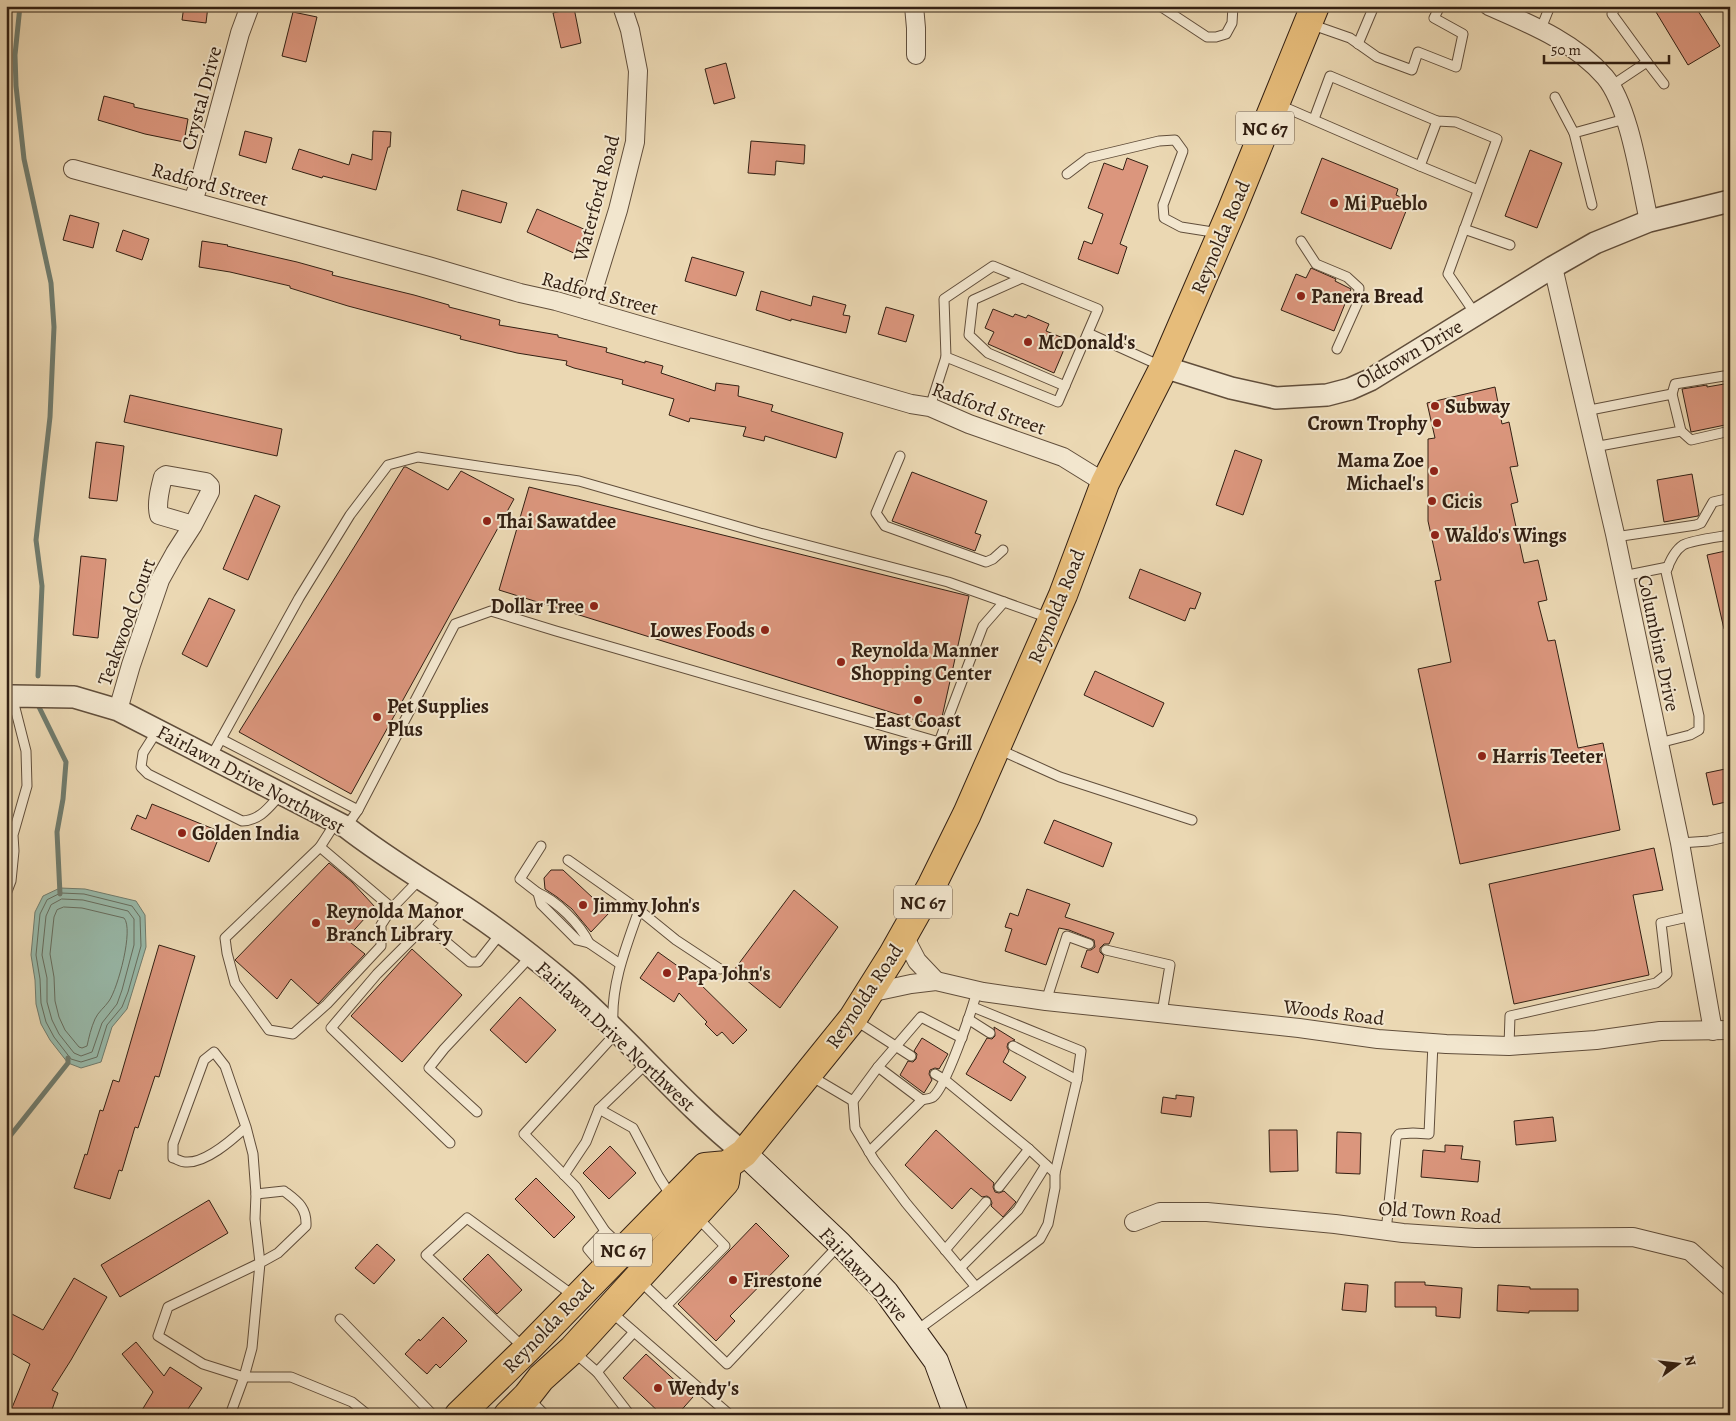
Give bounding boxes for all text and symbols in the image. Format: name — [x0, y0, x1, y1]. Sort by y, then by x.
scale bar — [1544, 32, 1668, 64]
text: 50 m — [1551, 40, 1581, 60]
street label: Crystal Drive — [175, 43, 228, 153]
road number: NC 67 — [1236, 112, 1294, 144]
street label: Waterford Road — [566, 132, 626, 265]
street label: Radford Street — [149, 156, 271, 213]
street label: Reynolda Road — [1184, 176, 1257, 298]
place label: Mi Pueblo — [1344, 190, 1427, 217]
marker: Mi Pueblo — [1328, 197, 1340, 209]
street label: Radford Street — [539, 265, 661, 322]
place label: Panera Bread — [1311, 283, 1424, 310]
marker: Panera Bread — [1295, 290, 1307, 302]
street label: Oldtown Drive — [1351, 313, 1468, 396]
place label: McDonald's — [1038, 329, 1135, 356]
marker: McDonald's — [1022, 336, 1034, 348]
street label: Radford Street — [928, 375, 1050, 442]
place label: Subway — [1445, 393, 1511, 420]
marker: Subway — [1429, 400, 1441, 412]
place label: Crown Trophy — [1307, 410, 1428, 437]
marker: Crown Trophy — [1431, 417, 1443, 429]
place label: Mama Zoe Michael's — [1337, 447, 1424, 497]
marker: Mama Zoe Michael's — [1428, 465, 1440, 477]
place label: Cicis — [1442, 488, 1482, 515]
marker: Cicis — [1426, 495, 1438, 507]
place label: Thai Sawatdee — [497, 508, 616, 535]
marker: Thai Sawatdee — [481, 515, 493, 527]
place label: Waldo's Wings — [1444, 522, 1567, 549]
marker: Waldo's Wings — [1429, 529, 1441, 541]
street label: Reynolda Road — [1021, 545, 1092, 667]
street label: Teakwood Court — [91, 554, 162, 690]
street label: Columbine Drive — [1631, 572, 1686, 714]
place label: Dollar Tree — [490, 593, 584, 620]
marker: Dollar Tree — [588, 600, 600, 612]
place label: Lowes Foods — [650, 617, 755, 644]
marker: Lowes Foods — [759, 624, 771, 636]
place label: Reynolda Manner Shopping Center — [851, 637, 999, 687]
marker: Reynolda Manner Shopping Center — [835, 656, 847, 668]
place label: Pet Supplies Plus — [387, 693, 489, 743]
marker: East Coast Wings + Grill — [912, 694, 924, 706]
place label: East Coast Wings + Grill — [863, 707, 973, 757]
marker: Pet Supplies Plus — [371, 711, 383, 723]
street label: Fairlawn Drive Northwest — [152, 718, 350, 841]
place label: Harris Teeter — [1492, 743, 1603, 770]
marker: Harris Teeter — [1476, 750, 1488, 762]
place label: Golden India — [192, 820, 300, 847]
marker: Golden India — [176, 827, 188, 839]
road number: NC 67 — [894, 886, 952, 919]
place label: Jimmy John's — [593, 892, 700, 919]
place label: Reynolda Manor Branch Library — [326, 898, 464, 948]
marker: Jimmy John's — [577, 899, 589, 911]
marker: Reynolda Manor Branch Library — [310, 917, 322, 929]
street label: Reynolda Road — [819, 938, 910, 1054]
street label: Fairlawn Drive Northwest — [530, 955, 702, 1118]
place label: Papa John's — [677, 960, 771, 987]
marker: Papa John's — [661, 967, 673, 979]
street label: Woods Road — [1281, 993, 1386, 1032]
street label: Old Town Road — [1377, 1195, 1503, 1230]
street label: Fairlawn Drive — [813, 1221, 914, 1327]
road number: NC 67 — [594, 1234, 652, 1266]
place label: Firestone — [743, 1267, 822, 1294]
street label: Reynolda Road — [497, 1273, 600, 1379]
marker: Firestone — [727, 1274, 739, 1286]
north arrow — [1654, 1338, 1704, 1388]
text: N — [1680, 1353, 1701, 1368]
place label: Wendy's — [667, 1375, 739, 1402]
marker: Wendy's — [652, 1382, 664, 1394]

